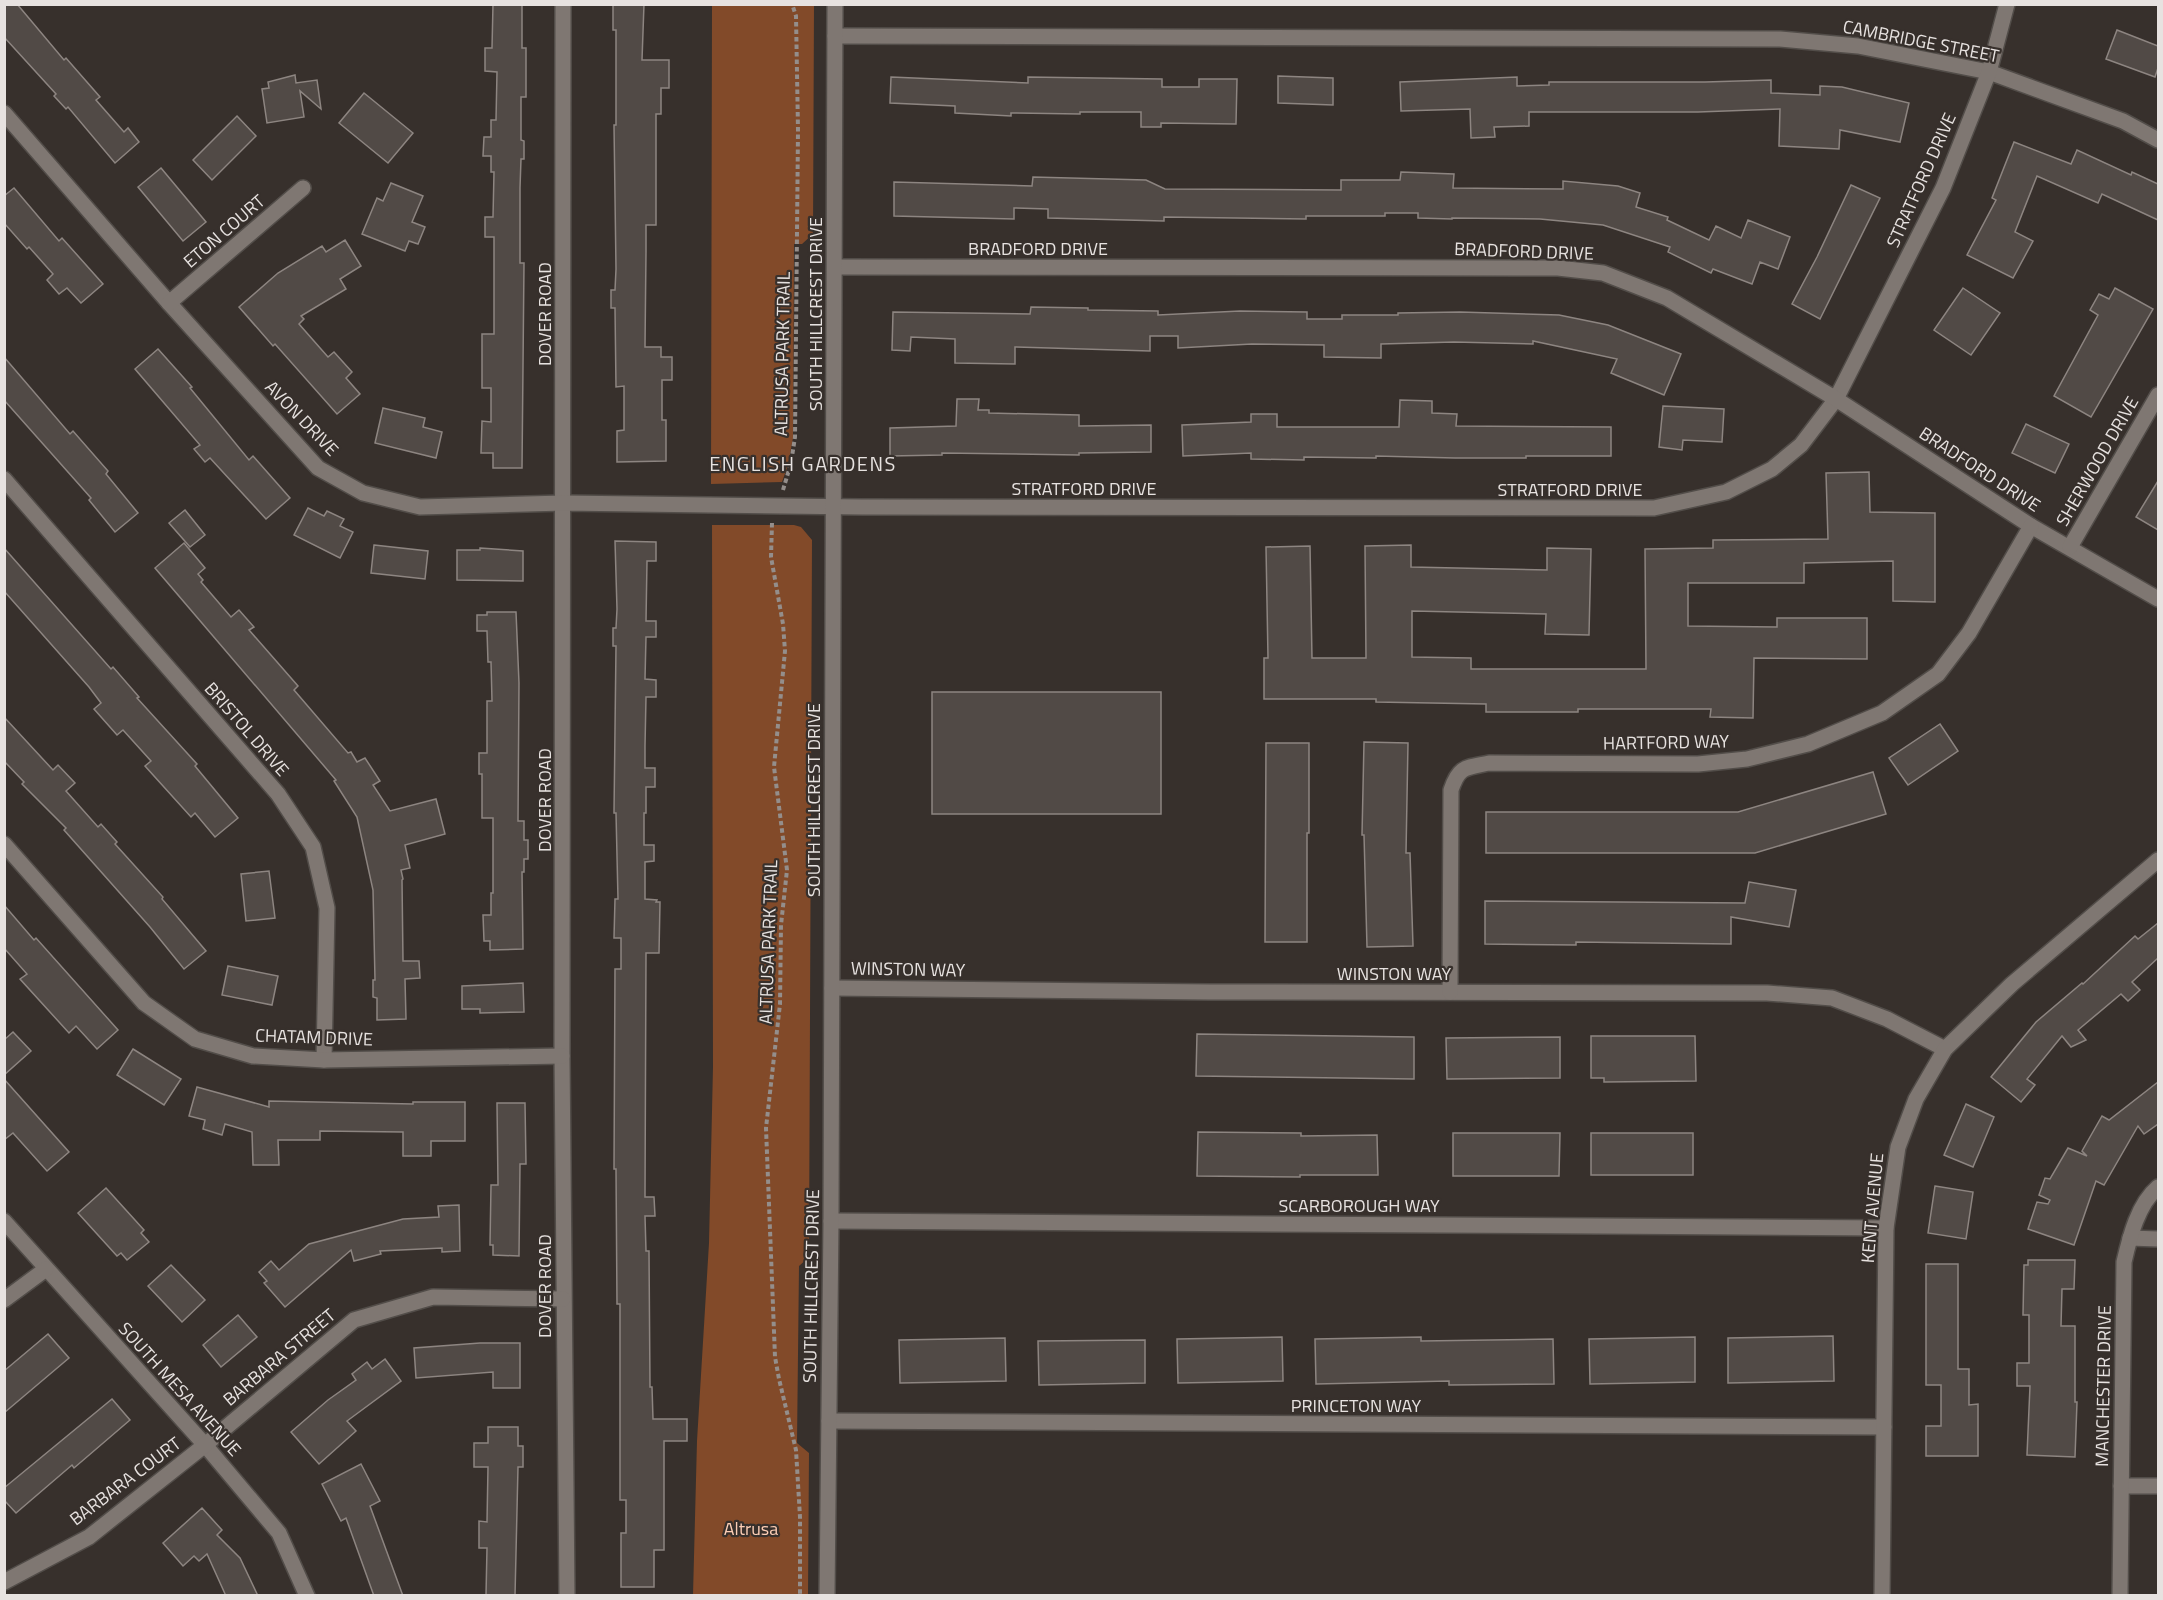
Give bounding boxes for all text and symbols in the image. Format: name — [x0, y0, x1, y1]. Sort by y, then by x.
street label: CAMBRIDGE STREET — [1841, 13, 2002, 69]
street label: STRATFORD DRIVE — [1879, 108, 1963, 252]
street label: ETON COURT — [177, 187, 271, 274]
street label: SOUTH HILLCREST DRIVE — [802, 217, 829, 411]
street label: BRADFORD DRIVE — [968, 235, 1108, 262]
street label: BRADFORD DRIVE — [1454, 235, 1594, 267]
street label: DOVER ROAD — [531, 262, 558, 366]
street label: ALTRUSA PARK TRAIL — [767, 271, 797, 436]
street label: AVON DRIVE — [259, 374, 345, 462]
street label: SHERWOOD DRIVE — [2049, 391, 2145, 531]
street label: BRADFORD DRIVE — [1914, 420, 2046, 518]
district label: ENGLISH GARDENS — [709, 448, 897, 479]
street label: STRATFORD DRIVE — [1012, 475, 1157, 502]
street label: STRATFORD DRIVE — [1498, 476, 1643, 503]
street label: BRISTOL DRIVE — [198, 676, 296, 782]
street label: SOUTH HILLCREST DRIVE — [800, 703, 827, 897]
street label: HARTFORD WAY — [1603, 727, 1730, 757]
street label: DOVER ROAD — [531, 748, 558, 852]
street label: ALTRUSA PARK TRAIL — [752, 859, 784, 1025]
street label: WINSTON WAY — [851, 955, 966, 984]
street label: WINSTON WAY — [1337, 960, 1452, 987]
street label: CHATAM DRIVE — [255, 1021, 373, 1053]
street label: KENT AVENUE — [1854, 1152, 1890, 1264]
street label: SOUTH HILLCREST DRIVE — [796, 1189, 826, 1383]
street label: SCARBOROUGH WAY — [1278, 1192, 1440, 1219]
street label: DOVER ROAD — [531, 1234, 558, 1338]
street label: BARBARA STREET — [217, 1301, 342, 1412]
street label: MANCHESTER DRIVE — [2088, 1305, 2118, 1467]
street label: SOUTH MESA AVENUE — [112, 1316, 248, 1462]
street label: PRINCETON WAY — [1291, 1392, 1421, 1419]
street label: BARBARA COURT — [64, 1430, 187, 1532]
park label: Altrusa — [724, 1515, 778, 1542]

